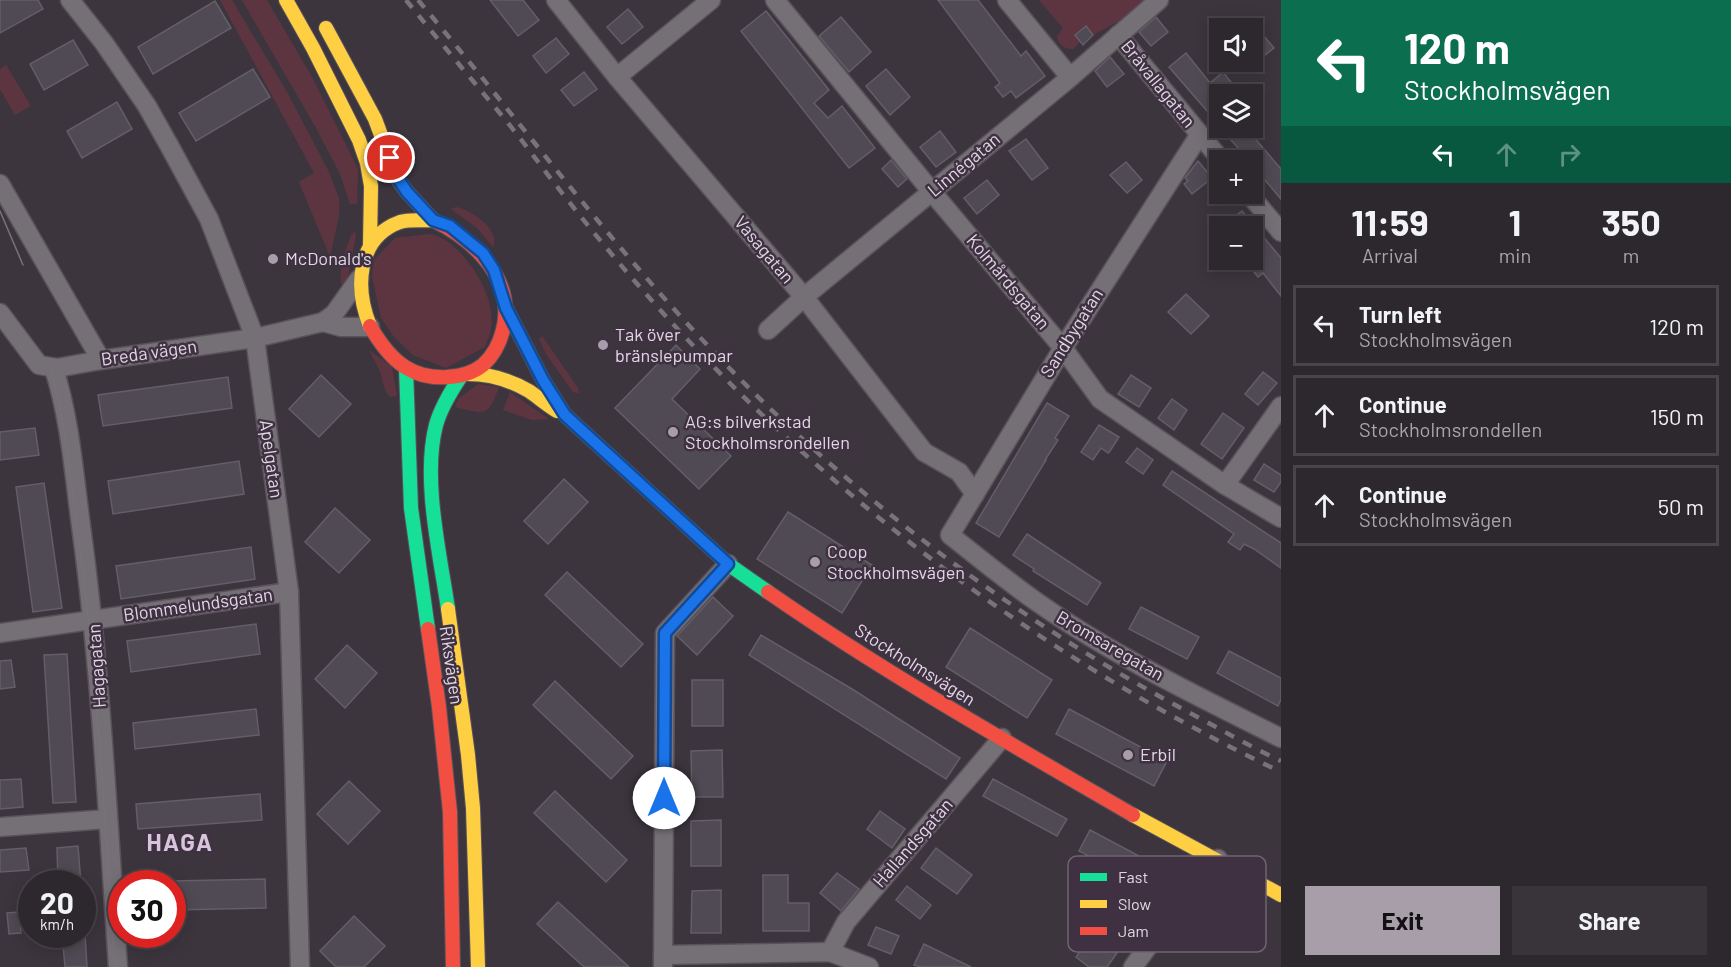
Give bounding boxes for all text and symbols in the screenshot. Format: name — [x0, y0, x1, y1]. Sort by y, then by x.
map controls — [1209, 18, 1263, 270]
button: sound — [1209, 18, 1263, 72]
text: 120 m — [1404, 22, 1510, 72]
icon: left — [1305, 24, 1383, 102]
street label: Bråvallagatan — [1117, 35, 1201, 132]
text: Stockholmsvägen — [1404, 73, 1611, 105]
button: layers — [1209, 84, 1263, 138]
street label: Linnégatan — [923, 128, 1004, 201]
pin — [364, 132, 415, 183]
icon: left — [1427, 138, 1460, 171]
icon: ahead — [1490, 138, 1523, 171]
icon: right — [1553, 138, 1586, 171]
icon: arrive — [373, 141, 406, 174]
button: + — [1209, 150, 1263, 204]
text: 11:59 — [1351, 200, 1429, 243]
text: 1 — [1509, 200, 1521, 243]
text: 350 — [1601, 200, 1661, 243]
street label: Vasagatan — [730, 211, 799, 287]
button: − — [1209, 216, 1263, 270]
street label: Kolmårdsgatan — [962, 229, 1055, 334]
text: Arrival — [1362, 243, 1418, 267]
text: min — [1499, 243, 1531, 267]
text: m — [1623, 243, 1639, 267]
place label: McDonald's — [285, 247, 372, 269]
marker: McDonald's — [266, 252, 280, 266]
street label: Sandbygatan — [1035, 284, 1107, 381]
text: Turn left — [1359, 301, 1442, 327]
icon: left — [1308, 309, 1341, 342]
text: 120 m — [1649, 313, 1704, 339]
place label: Tak över bränslepumpar — [615, 323, 733, 366]
text: Stockholmsvägen — [1359, 327, 1512, 351]
street label: Breda vägen — [100, 334, 198, 370]
marker: Tak över bränslepumpar — [596, 338, 610, 352]
text: Continue — [1359, 391, 1447, 417]
icon: ahead — [1308, 399, 1341, 432]
text: 150 m — [1650, 403, 1704, 429]
place label: AG:s bilverkstad Stockholmsrondellen — [685, 410, 850, 453]
text: Stockholmsrondellen — [1359, 417, 1542, 441]
street label: Apelgatan — [256, 418, 288, 499]
marker: AG:s bilverkstad Stockholmsrondellen — [666, 425, 680, 439]
text: Continue — [1359, 481, 1447, 507]
icon: ahead — [1308, 489, 1341, 522]
text: 50 m — [1658, 493, 1704, 519]
text: Stockholmsvägen — [1359, 507, 1512, 531]
place label: Coop Stockholmsvägen — [827, 540, 965, 583]
marker: Coop Stockholmsvägen — [808, 555, 822, 569]
street label: Blommelundsgatan — [122, 583, 274, 625]
street label: Bromsaregatan — [1053, 605, 1168, 685]
street label: Stockholmsvägen — [851, 618, 980, 710]
street label: Hagagatan — [82, 623, 110, 709]
street label: Riksvägen — [436, 624, 468, 706]
place label: Erbil — [1140, 743, 1176, 765]
marker: Erbil — [1121, 748, 1135, 762]
position arrow — [632, 766, 696, 830]
street label: Hallandsgatan — [868, 793, 957, 891]
district label: HAGA — [146, 827, 214, 856]
legend — [1068, 856, 1266, 952]
text: Fast — [1118, 867, 1148, 886]
speed limit sign: 30 — [108, 870, 186, 948]
text: 20 — [40, 884, 74, 920]
button: Exit — [1305, 886, 1500, 955]
button: Share — [1512, 886, 1707, 955]
text: Slow — [1118, 894, 1151, 913]
text: km/h — [40, 915, 74, 933]
text: Jam — [1118, 921, 1149, 940]

